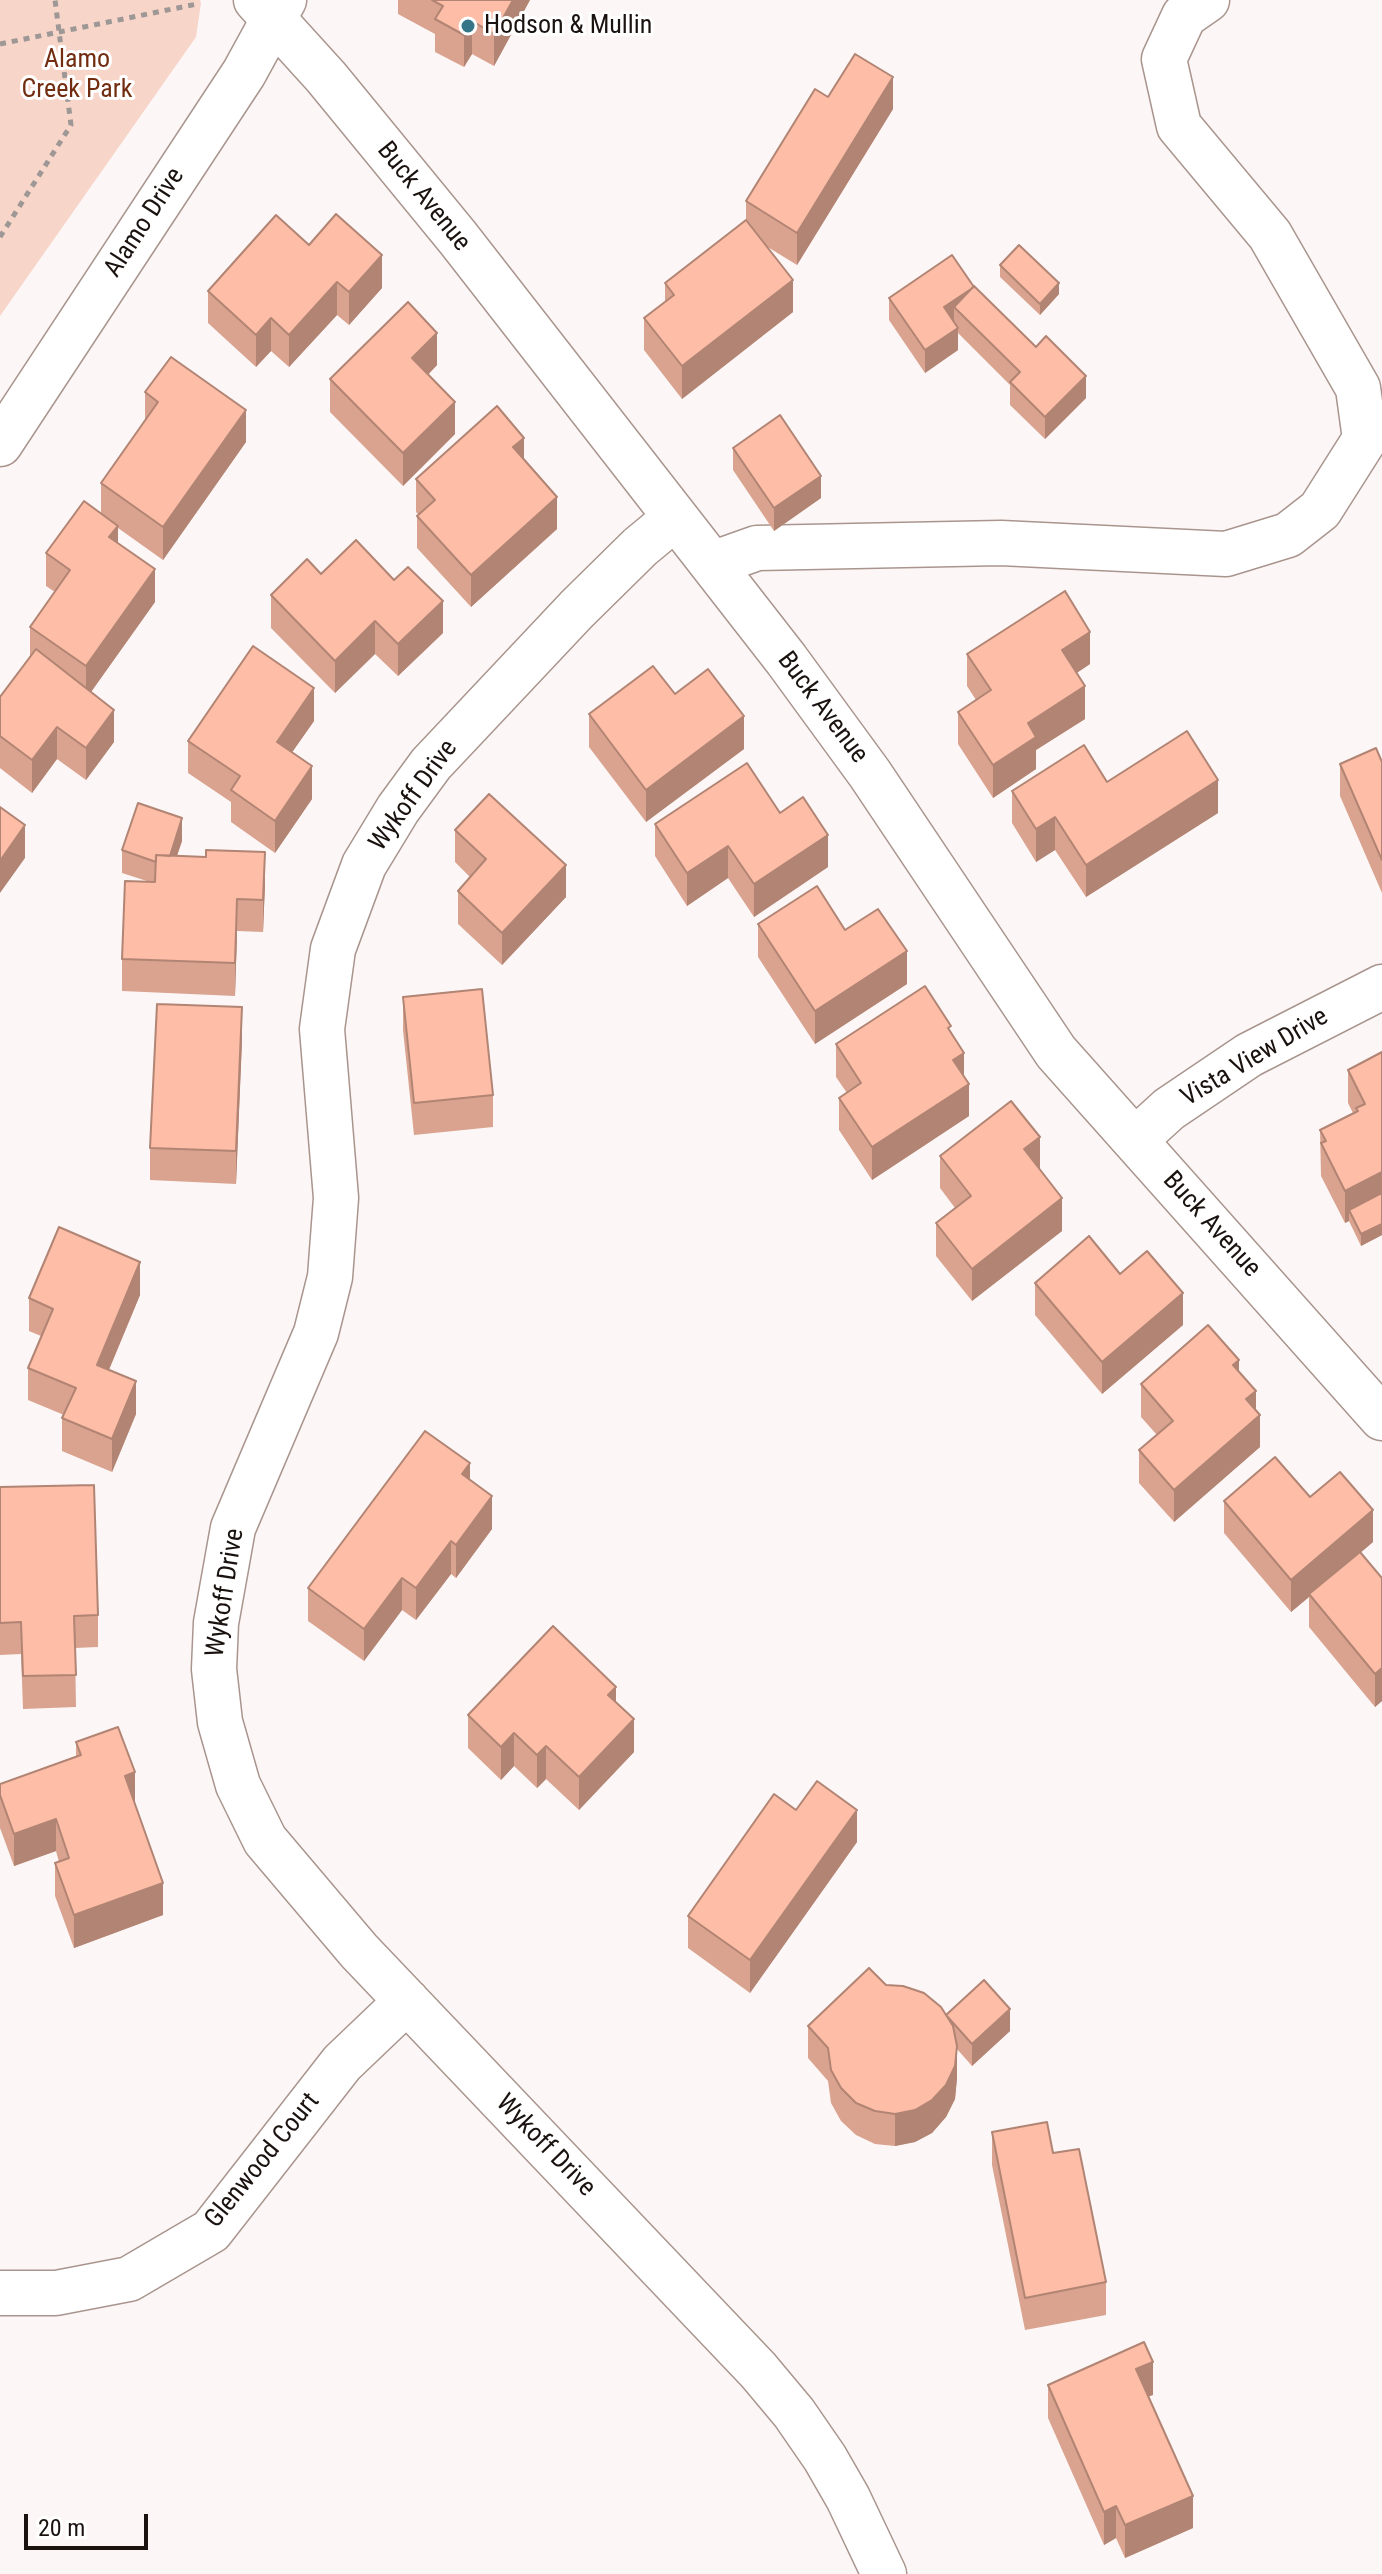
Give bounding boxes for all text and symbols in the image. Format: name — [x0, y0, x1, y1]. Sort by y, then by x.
place label: Hodson & Mullin — [484, 10, 652, 42]
marker: Hodson & Mullin — [459, 17, 477, 35]
park label: Alamo Creek Park — [22, 44, 132, 106]
street label: Buck Avenue — [370, 136, 476, 258]
street label: Alamo Drive — [98, 163, 192, 283]
street label: Buck Avenue — [770, 646, 874, 770]
street label: Wykoff Drive — [363, 734, 465, 858]
street label: Vista View Drive — [1176, 1002, 1334, 1114]
street label: Buck Avenue — [1155, 1166, 1267, 1284]
street label: Wykoff Drive — [200, 1527, 252, 1659]
street label: Glenwood Court — [199, 2087, 327, 2235]
street label: Wykoff Drive — [489, 2089, 601, 2203]
scale bar — [28, 2498, 152, 2548]
text: 20 m — [38, 2514, 85, 2542]

